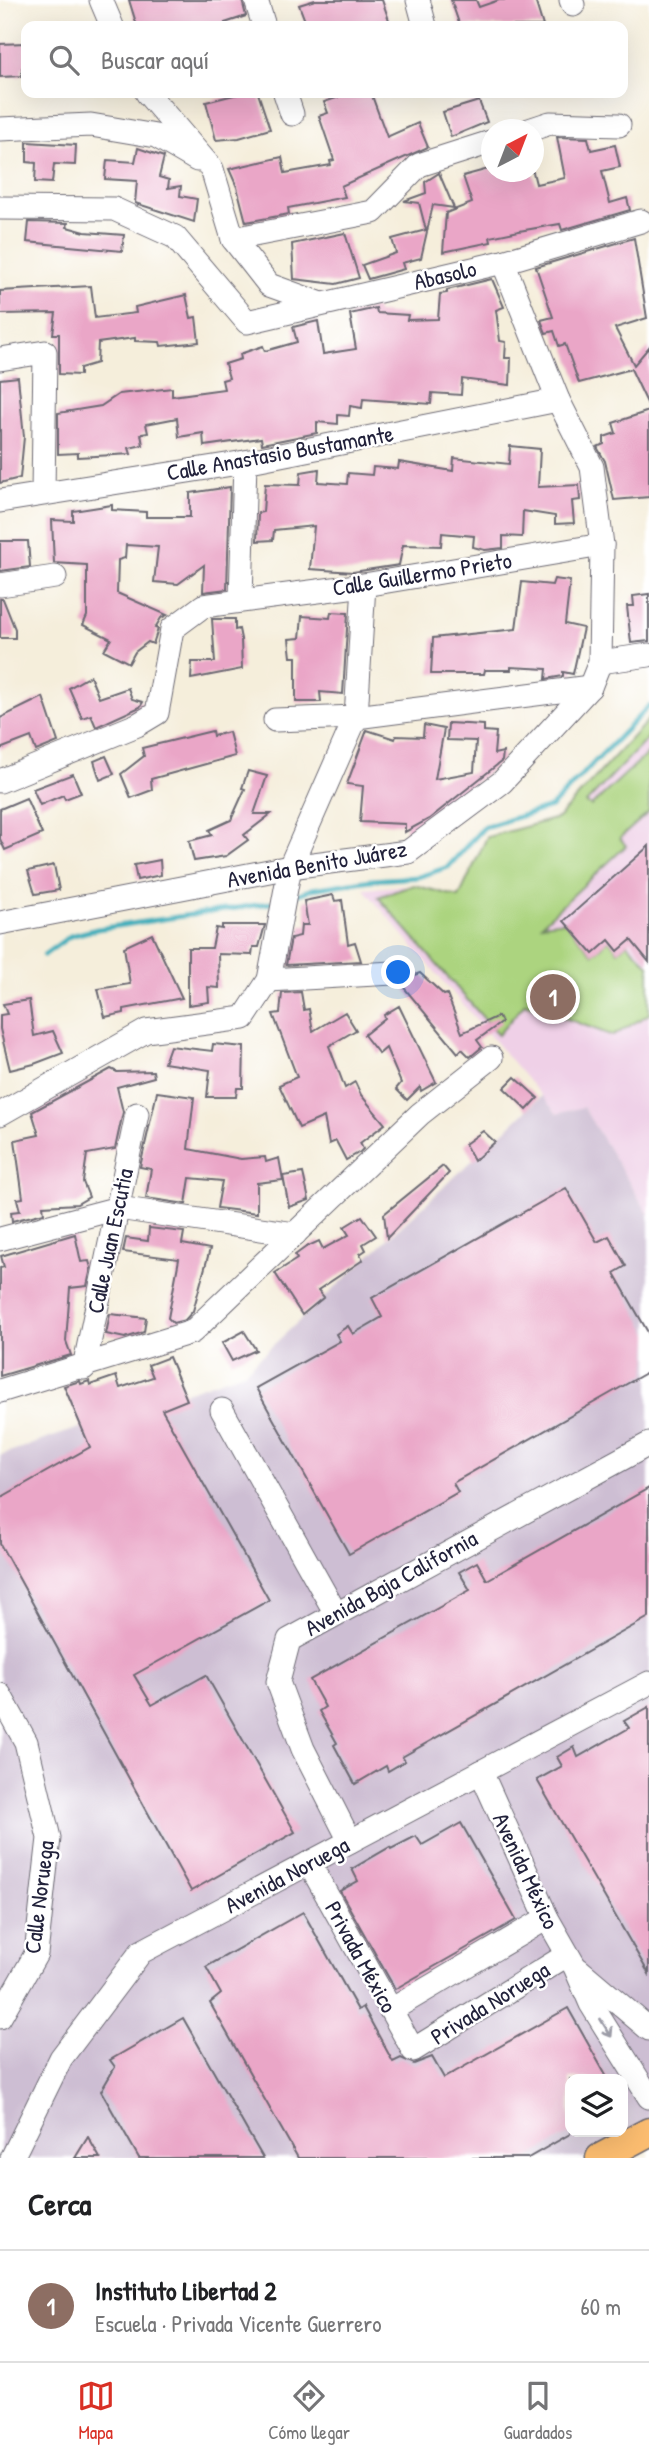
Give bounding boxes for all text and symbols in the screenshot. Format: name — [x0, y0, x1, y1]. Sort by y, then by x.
search box — [21, 21, 628, 98]
icon: search — [45, 41, 83, 79]
text: Buscar aquí — [101, 42, 209, 77]
north arrow — [481, 119, 544, 182]
street label: Abasolo — [411, 252, 479, 297]
street label: Calle Anastasio Bustamante — [164, 417, 396, 488]
street label: Calle Guillermo Prieto — [330, 544, 514, 603]
street label: Avenida Benito Juárez — [225, 832, 409, 895]
your location — [381, 955, 415, 989]
pin: 1 — [530, 971, 576, 1023]
street label: Calle Juan Escutia — [79, 1165, 140, 1316]
street label: Avenida Baja California — [299, 1522, 483, 1643]
street label: Avenida México — [486, 1808, 567, 1934]
street label: Avenida Noruega — [219, 1829, 354, 1920]
street label: Calle Noruega — [16, 1838, 61, 1955]
street label: Privada México — [318, 1895, 405, 2018]
street label: Privada Noruega — [424, 1954, 555, 2051]
one-way arrow — [599, 2018, 613, 2038]
map controls — [565, 2074, 628, 2137]
button: layers — [565, 2074, 628, 2137]
text: Cerca — [28, 2184, 91, 2224]
text: Instituto Libertad 2 — [95, 2273, 276, 2308]
text: 1 — [47, 2291, 55, 2322]
text: 60 m — [581, 2291, 621, 2322]
text: Escuela · Privada Vicente Guerrero — [95, 2308, 381, 2339]
tab: Mapa — [77, 2377, 115, 2445]
tab: Cómo llegar — [268, 2377, 350, 2445]
tab: Guardados — [504, 2377, 572, 2445]

